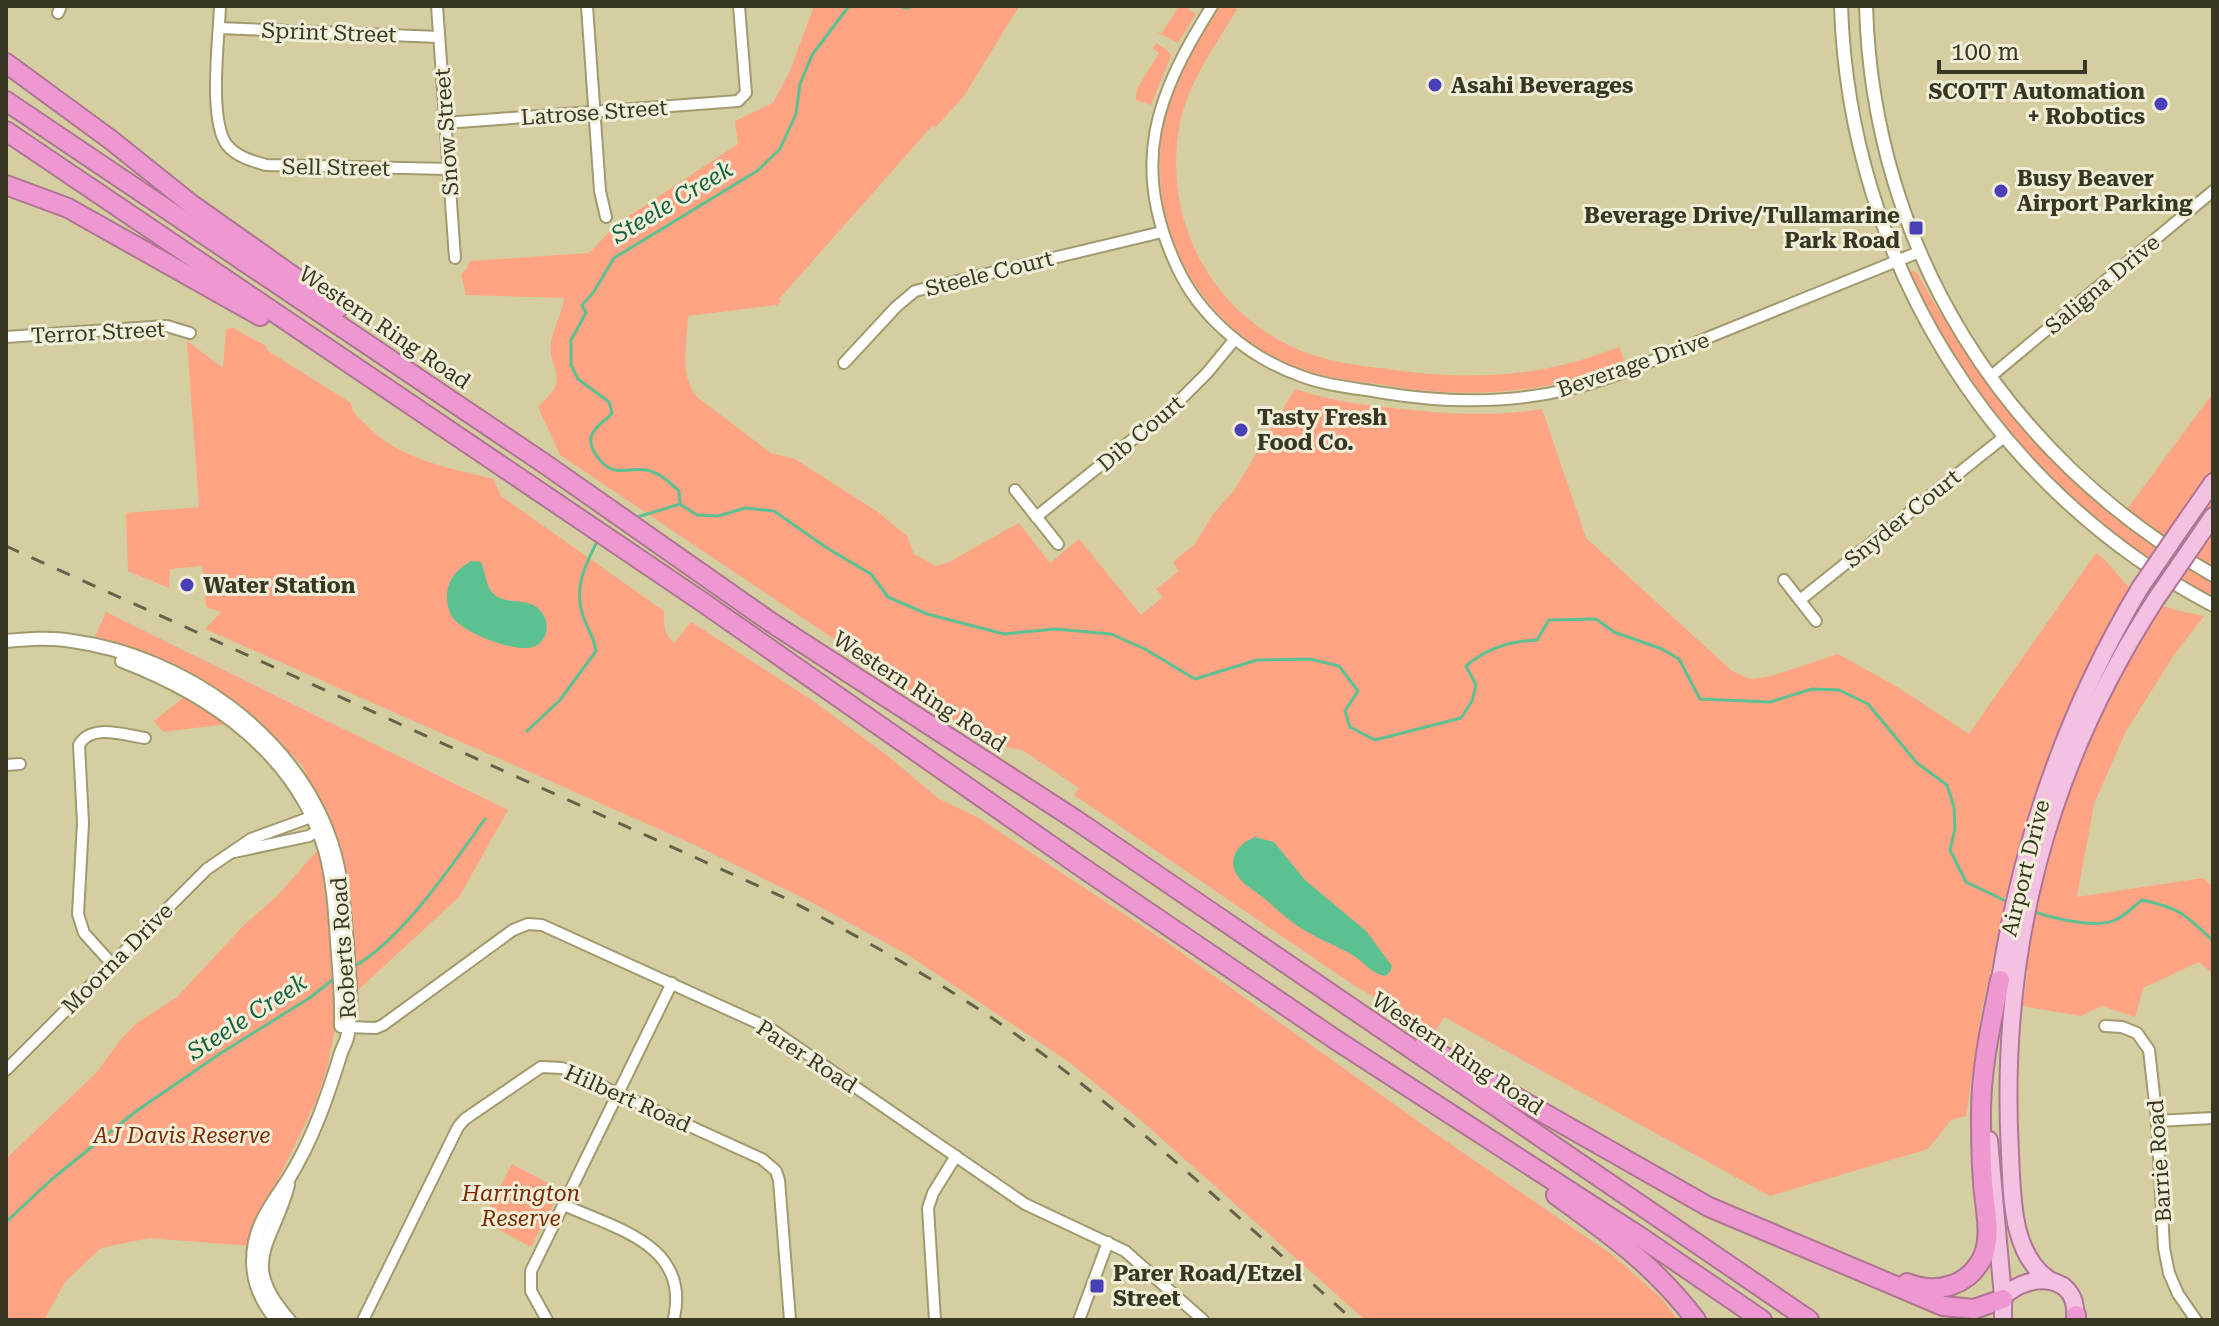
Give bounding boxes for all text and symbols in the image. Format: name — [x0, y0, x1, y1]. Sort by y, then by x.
street label: Sprint Street — [261, 18, 397, 47]
scale bar — [1939, 24, 2085, 74]
text: 100 m — [1951, 38, 2019, 66]
street label: Snow Street — [430, 67, 463, 197]
place label: Asahi Beverages — [1451, 73, 1633, 98]
marker: Asahi Beverages — [1426, 76, 1444, 94]
place label: SCOTT Automation + Robotics — [1928, 79, 2145, 129]
street label: Latrose Street — [520, 95, 668, 130]
marker: SCOTT Automation + Robotics — [2152, 95, 2170, 113]
street label: Sell Street — [282, 154, 390, 181]
water label: Steele Creek — [605, 155, 738, 250]
place label: Busy Beaver Airport Parking — [2017, 166, 2193, 216]
marker: Busy Beaver Airport Parking — [1992, 182, 2010, 200]
place label: Beverage Drive/Tullamarine Park Road — [1584, 203, 1900, 253]
marker: Beverage Drive/Tullamarine Park Road — [1907, 219, 1925, 237]
street label: Saligna Drive — [2040, 229, 2164, 339]
street label: Steele Court — [923, 246, 1056, 301]
street label: Western Ring Road — [294, 261, 475, 394]
street label: Terror Street — [30, 316, 166, 349]
street label: Beverage Drive — [1554, 327, 1712, 402]
street label: Dib Court — [1092, 390, 1188, 477]
place label: Tasty Fresh Food Co. — [1257, 405, 1387, 455]
marker: Tasty Fresh Food Co. — [1232, 421, 1250, 439]
street label: Snyder Court — [1839, 464, 1965, 573]
place label: Water Station — [203, 573, 356, 598]
marker: Water Station — [178, 576, 196, 594]
street label: Western Ring Road — [828, 626, 1011, 757]
street label: Airport Drive — [1996, 797, 2055, 939]
street label: Roberts Road — [326, 876, 361, 1020]
street label: Moorna Drive — [57, 898, 178, 1019]
water label: Steele Creek — [181, 968, 312, 1066]
street label: Western Ring Road — [1367, 987, 1548, 1120]
street label: Parer Road — [752, 1015, 862, 1098]
street label: Hilbert Road — [561, 1059, 695, 1137]
street label: Barrie Road — [2143, 1099, 2176, 1223]
park label: AJ Davis Reserve — [92, 1123, 270, 1148]
park label: Harrington Reserve — [461, 1181, 580, 1231]
place label: Parer Road/Etzel Street — [1113, 1261, 1302, 1311]
marker: Parer Road/Etzel Street — [1088, 1277, 1106, 1295]

